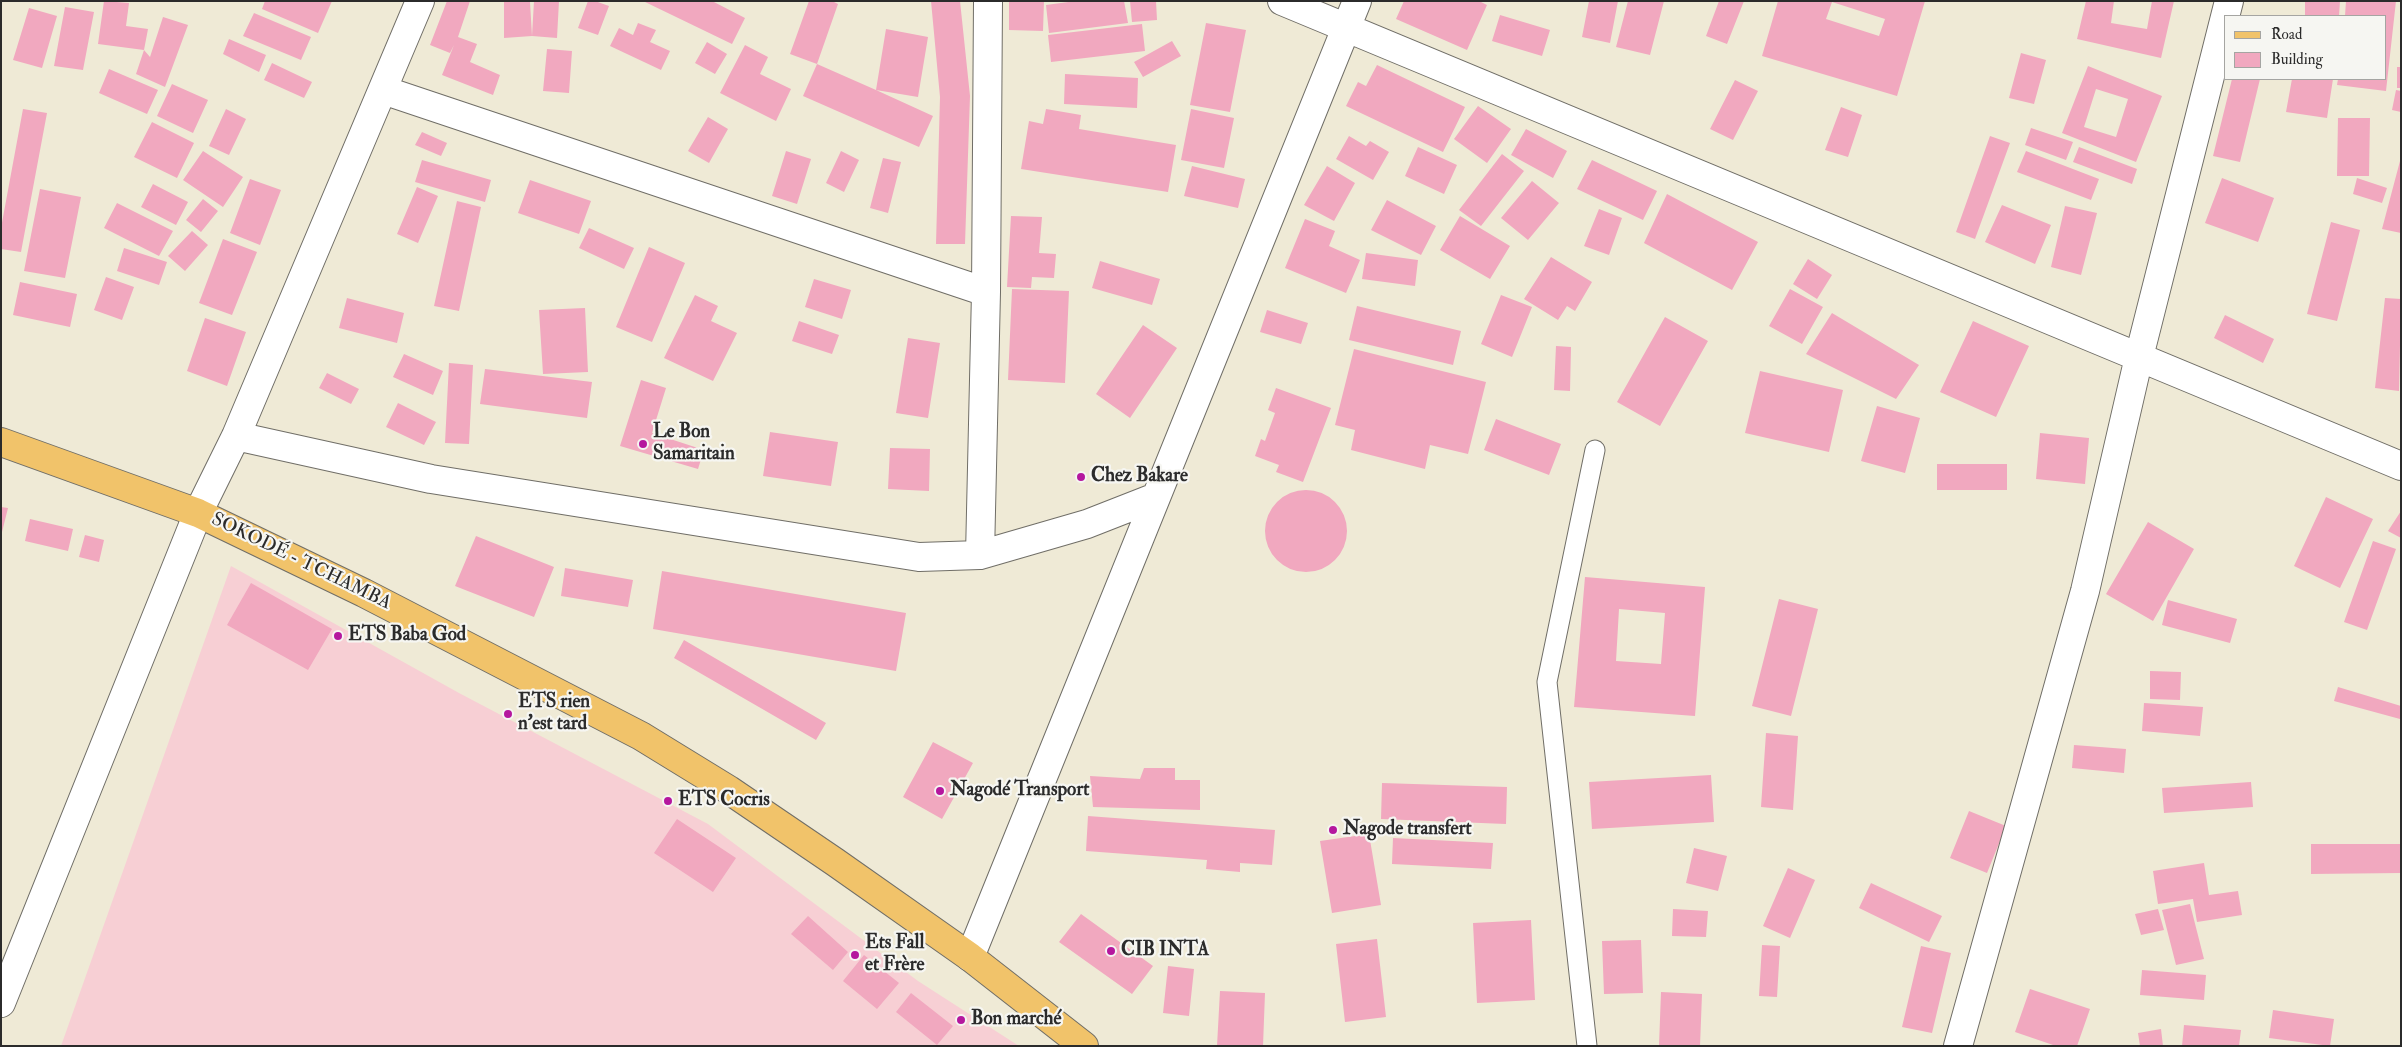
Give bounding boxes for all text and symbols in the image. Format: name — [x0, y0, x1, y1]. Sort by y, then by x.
legend — [2224, 15, 2387, 80]
text: Road — [2271, 25, 2302, 44]
text: Building — [2271, 50, 2323, 69]
place label: Le Bon Samaritain — [653, 422, 735, 466]
marker: Le Bon Samaritain — [637, 438, 649, 450]
place label: Chez Bakare — [1091, 466, 1188, 488]
marker: Chez Bakare — [1075, 471, 1087, 483]
street label: SOKODÉ - TCHAMBA — [207, 508, 395, 616]
place label: ETS Baba God — [348, 625, 466, 647]
marker: ETS Baba God — [332, 630, 344, 642]
place label: ETS rien n'est tard — [518, 692, 590, 736]
marker: ETS rien n'est tard — [502, 708, 514, 720]
place label: Nagodé Transport — [950, 780, 1089, 802]
marker: Nagodé Transport — [934, 785, 946, 797]
place label: ETS Cocris — [678, 790, 770, 812]
marker: ETS Cocris — [662, 795, 674, 807]
place label: Nagode transfert — [1343, 819, 1472, 841]
marker: Nagode transfert — [1327, 824, 1339, 836]
place label: Ets Fall et Frère — [865, 933, 924, 977]
place label: CIB INTA — [1121, 940, 1209, 962]
marker: CIB INTA — [1105, 945, 1117, 957]
marker: Ets Fall et Frère — [849, 949, 861, 961]
place label: Bon marché — [971, 1009, 1062, 1031]
marker: Bon marché — [955, 1014, 967, 1026]

